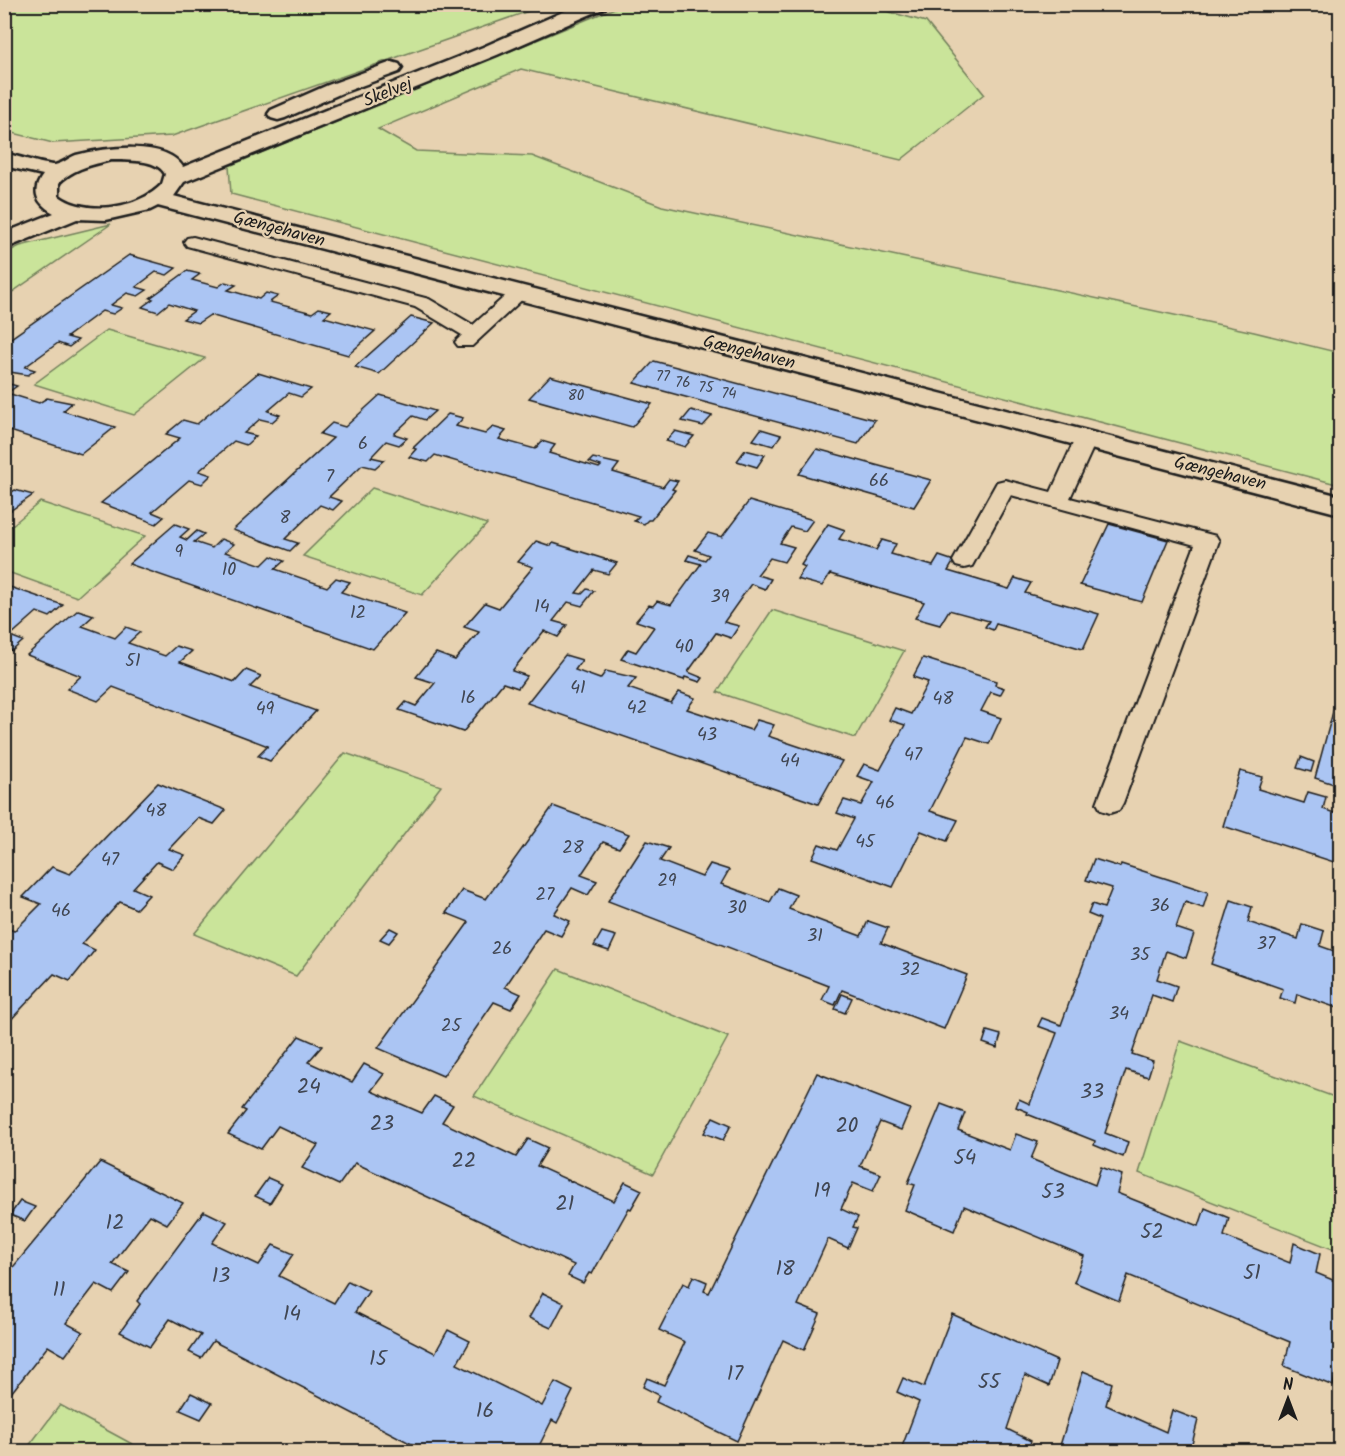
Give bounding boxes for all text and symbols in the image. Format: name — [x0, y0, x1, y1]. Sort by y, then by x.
street label: Skelvej — [359, 70, 418, 116]
street label: Gængehaven — [230, 204, 328, 256]
street label: Gængehaven — [700, 328, 798, 378]
house number: 77 — [656, 365, 671, 389]
house number: 76 — [675, 371, 691, 395]
house number: 75 — [699, 376, 714, 400]
house number: 74 — [721, 382, 737, 406]
house number: 80 — [568, 384, 585, 408]
house number: 6 — [358, 430, 368, 459]
street label: Gængehaven — [1171, 449, 1269, 499]
house number: 7 — [326, 463, 335, 492]
house number: 66 — [869, 467, 889, 496]
house number: 8 — [280, 504, 291, 533]
house number: 9 — [175, 538, 184, 567]
house number: 10 — [222, 556, 236, 585]
house number: 39 — [710, 583, 730, 612]
house number: 14 — [534, 593, 550, 622]
house number: 12 — [350, 599, 366, 628]
house number: 40 — [675, 633, 693, 662]
house number: 51 — [125, 647, 141, 676]
house number: 41 — [570, 674, 586, 703]
house number: 16 — [460, 684, 476, 713]
house number: 48 — [933, 685, 954, 714]
house number: 42 — [627, 694, 647, 723]
house number: 49 — [256, 695, 275, 724]
house number: 43 — [697, 721, 717, 750]
house number: 47 — [904, 741, 923, 770]
house number: 44 — [780, 747, 800, 776]
house number: 46 — [875, 789, 895, 818]
house number: 48 — [146, 797, 167, 826]
house number: 45 — [855, 828, 876, 857]
house number: 28 — [562, 834, 584, 863]
house number: 47 — [101, 846, 120, 875]
house number: 29 — [657, 867, 677, 896]
house number: 27 — [536, 881, 555, 910]
house number: 36 — [1150, 892, 1170, 921]
house number: 30 — [727, 894, 747, 923]
house number: 46 — [51, 897, 71, 926]
house number: 31 — [807, 922, 823, 951]
house number: 37 — [1257, 930, 1276, 959]
house number: 26 — [492, 935, 512, 964]
house number: 35 — [1130, 941, 1151, 970]
house number: 32 — [900, 956, 920, 985]
house number: 34 — [1109, 1000, 1129, 1029]
house number: 25 — [441, 1012, 462, 1041]
house number: 24 — [297, 1071, 321, 1104]
house number: 33 — [1080, 1076, 1104, 1109]
house number: 23 — [370, 1108, 394, 1141]
house number: 20 — [836, 1110, 858, 1143]
house number: 54 — [954, 1142, 976, 1175]
house number: 22 — [452, 1145, 476, 1178]
house number: 19 — [814, 1175, 830, 1208]
house number: 53 — [1041, 1176, 1065, 1209]
house number: 21 — [556, 1188, 574, 1221]
house number: 12 — [106, 1207, 124, 1240]
house number: 52 — [1140, 1216, 1164, 1249]
house number: 18 — [775, 1253, 795, 1286]
house number: 51 — [1243, 1257, 1261, 1290]
house number: 13 — [212, 1260, 230, 1293]
house number: 11 — [52, 1274, 66, 1307]
house number: 14 — [283, 1298, 301, 1331]
house number: 15 — [369, 1343, 389, 1376]
house number: 17 — [727, 1358, 744, 1391]
house number: 55 — [978, 1366, 1002, 1399]
north arrow — [1258, 1369, 1318, 1429]
text: N — [1283, 1373, 1293, 1398]
house number: 16 — [476, 1395, 494, 1428]

